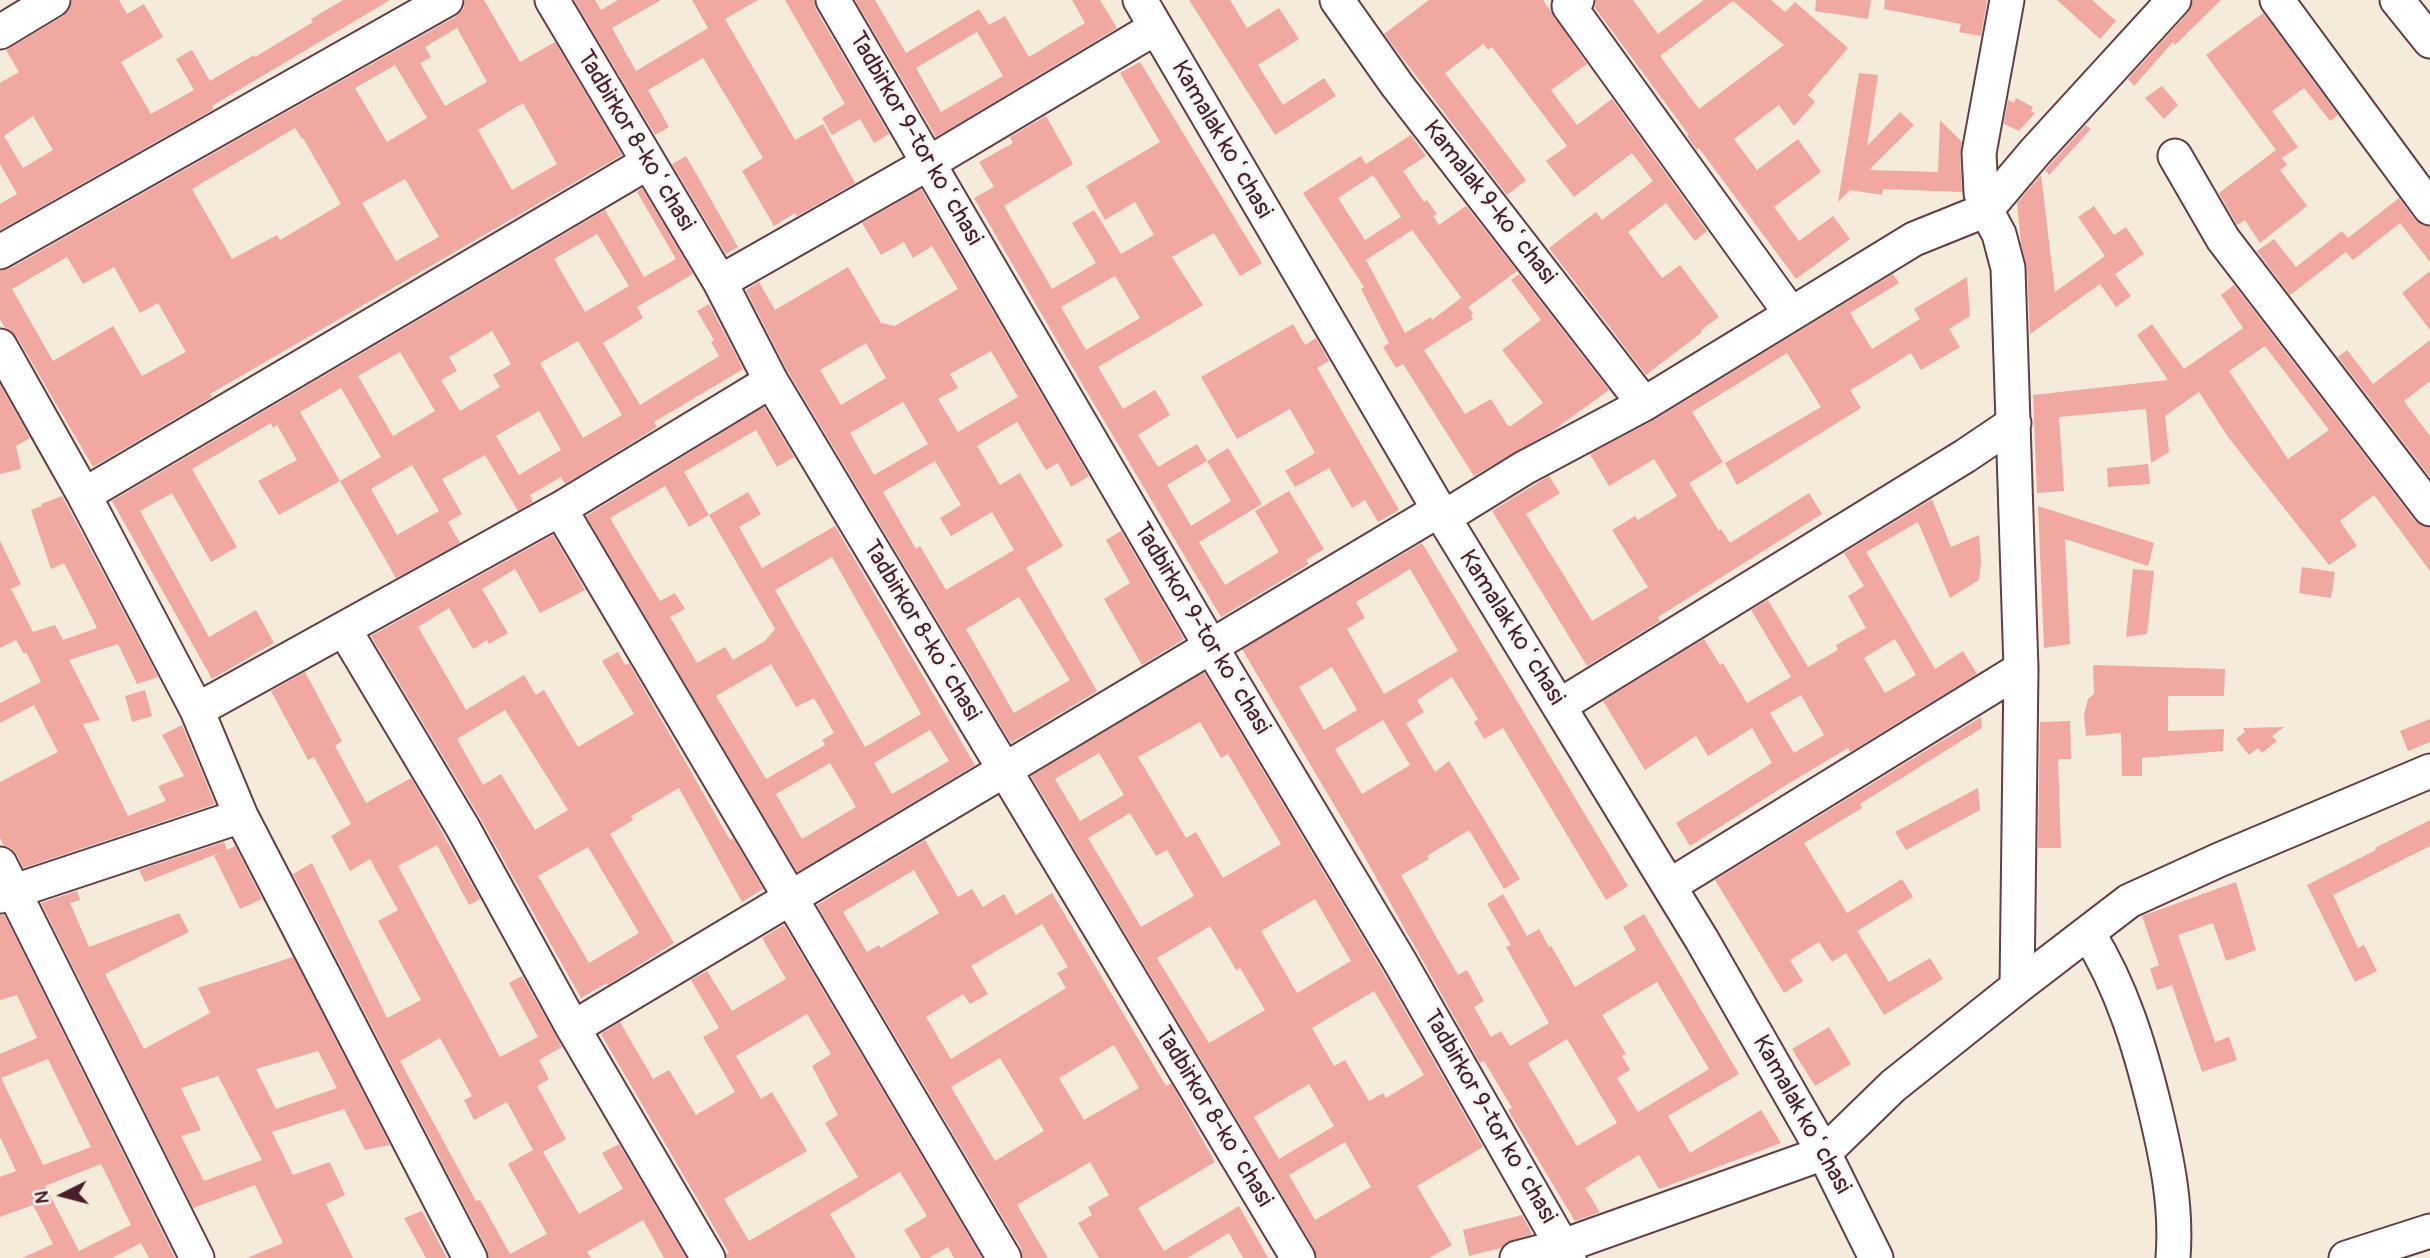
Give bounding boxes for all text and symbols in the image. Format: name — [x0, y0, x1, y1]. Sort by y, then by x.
street label: Tadbirkor 9-tor koʻchasi — [842, 27, 988, 251]
street label: Tadbirkor 8-koʻchasi — [570, 46, 700, 236]
street label: Kamalak koʻchasi — [1164, 56, 1278, 224]
street label: Kamalak 9-koʻchasi — [1416, 115, 1562, 291]
street label: Tadbirkor 9-tor koʻchasi — [1126, 518, 1276, 740]
street label: Tadbirkor 8-koʻchasi — [856, 536, 986, 726]
street label: Kamalak koʻchasi — [1452, 545, 1570, 711]
street label: Tadbirkor 9-tor koʻchasi — [1416, 1005, 1562, 1229]
street label: Tadbirkor 8-koʻchasi — [1148, 1022, 1278, 1212]
street label: Kamalak koʻchasi — [1745, 1031, 1857, 1199]
north arrow — [28, 1160, 98, 1230]
text: N — [30, 1190, 55, 1205]

